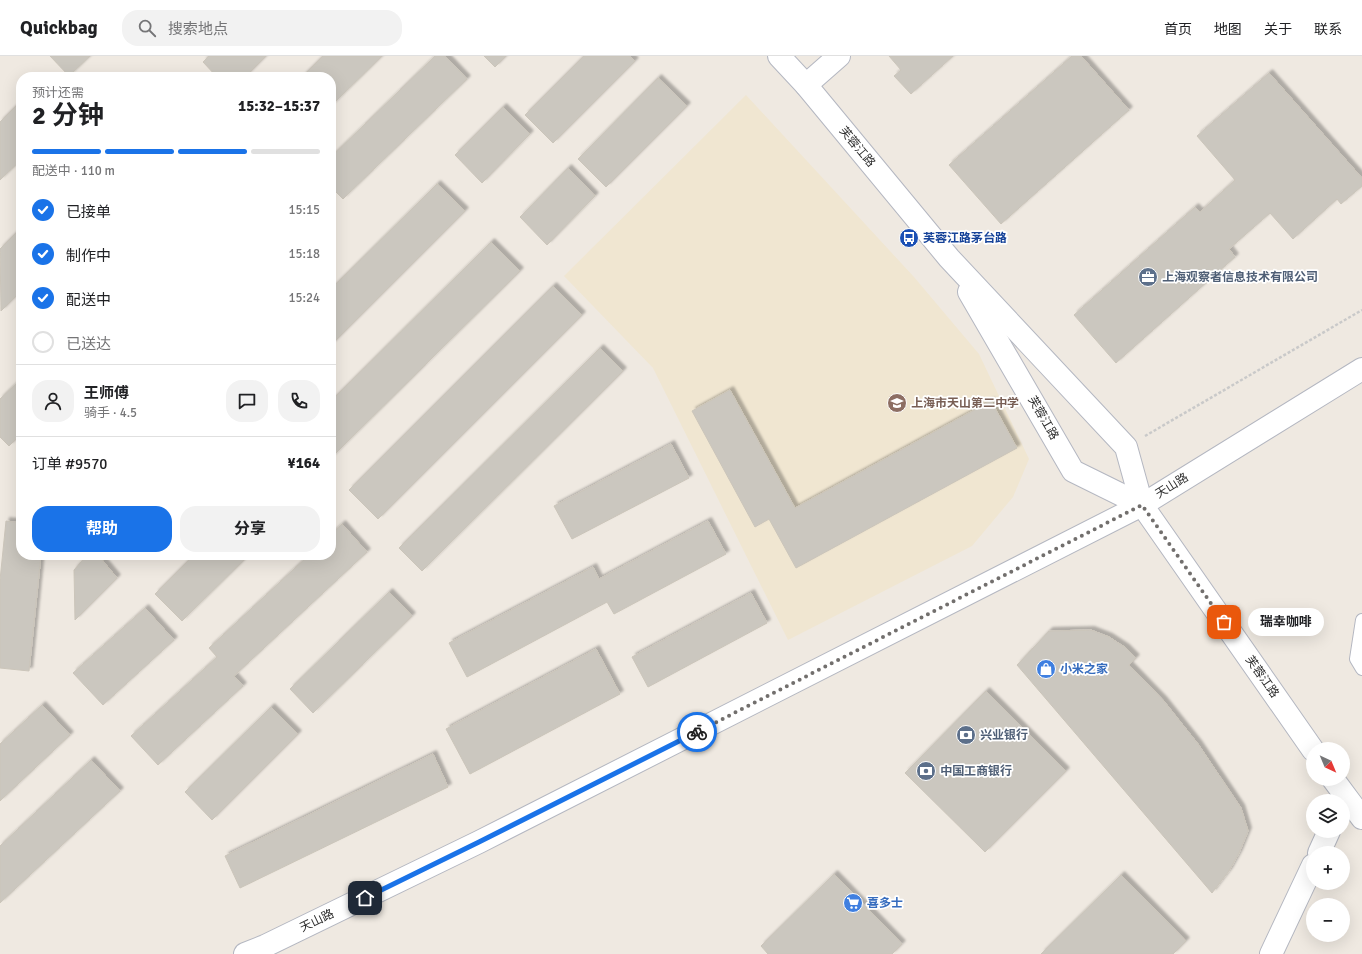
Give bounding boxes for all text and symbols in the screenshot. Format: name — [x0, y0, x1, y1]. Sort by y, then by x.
search box — [122, 10, 402, 46]
text: Quickbag — [20, 16, 98, 40]
icon: search — [136, 17, 158, 39]
text: 搜索地点 — [168, 20, 228, 38]
text: 首页 — [1164, 21, 1192, 38]
text: 地图 — [1214, 21, 1242, 38]
text: 关于 — [1264, 21, 1292, 38]
text: 联系 — [1314, 21, 1342, 38]
text: 预计还需 — [32, 85, 84, 101]
text: 15:32–15:37 — [238, 97, 320, 115]
text: 2 分钟 — [32, 100, 104, 132]
street label: 芙蓉江路 — [836, 124, 878, 170]
text: 配送中 · 110 m — [32, 163, 115, 179]
icon: check — [32, 199, 54, 221]
text: 15:15 — [288, 202, 320, 218]
text: 已接单 — [66, 203, 111, 221]
bus stop icon: 芙蓉江路茅台路 — [898, 227, 920, 249]
place label: 芙蓉江路茅台路 — [923, 231, 1007, 246]
icon: check — [32, 243, 54, 265]
text: 15:18 — [288, 246, 320, 262]
text: 制作中 — [66, 247, 111, 265]
office icon: 上海观察者信息技术有限公司 — [1137, 266, 1159, 288]
place label: 上海观察者信息技术有限公司 — [1162, 270, 1318, 285]
icon: check — [32, 287, 54, 309]
text: 15:24 — [288, 290, 320, 306]
text: 配送中 — [66, 291, 111, 309]
text: 已送达 — [66, 335, 111, 353]
button: person — [32, 380, 74, 422]
button: chat — [226, 380, 268, 422]
button: phone — [278, 380, 320, 422]
text: 王师傅 — [84, 384, 129, 402]
school or university icon: 上海市天山第二中学 — [886, 392, 908, 414]
street label: 芙蓉江路 — [1025, 393, 1061, 443]
place label: 上海市天山第二中学 — [911, 396, 1019, 411]
text: 骑手 · 4.5 — [84, 405, 137, 421]
text: ¥164 — [288, 454, 320, 472]
text: 订单 #9570 — [32, 455, 107, 473]
street label: 天山路 — [1153, 470, 1191, 502]
button: 帮助 — [32, 506, 172, 552]
button: 分享 — [180, 506, 320, 552]
pin — [1207, 605, 1241, 639]
callout: 瑞幸咖啡 — [1248, 608, 1324, 636]
icon: bag — [1213, 611, 1235, 633]
text: 瑞幸咖啡 — [1260, 614, 1312, 630]
street label: 芙蓉江路 — [1242, 653, 1282, 701]
shop icon: 小米之家 — [1035, 658, 1057, 680]
place label: 小米之家 — [1060, 662, 1108, 677]
courier — [677, 712, 717, 752]
icon: bike — [686, 721, 708, 743]
bank icon: 兴业银行 — [955, 724, 977, 746]
place label: 兴业银行 — [980, 728, 1028, 743]
north arrow — [1306, 742, 1350, 786]
map controls — [1306, 742, 1350, 942]
bank icon: 中国工商银行 — [915, 760, 937, 782]
place label: 中国工商银行 — [940, 764, 1012, 779]
button: layers — [1306, 794, 1350, 838]
button: + — [1306, 846, 1350, 890]
pin — [348, 881, 382, 915]
icon: home — [354, 887, 376, 909]
supermarket icon: 喜多士 — [842, 892, 864, 914]
place label: 喜多士 — [867, 896, 903, 911]
button: − — [1306, 898, 1350, 942]
street label: 天山路 — [298, 906, 336, 936]

